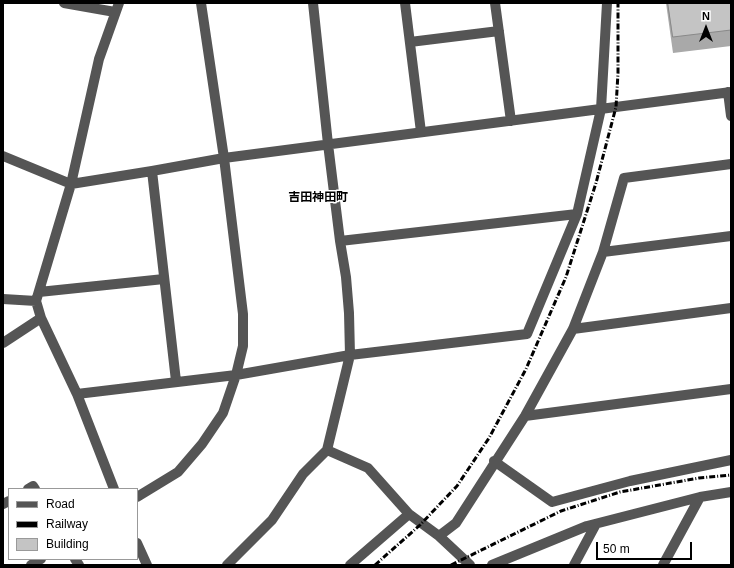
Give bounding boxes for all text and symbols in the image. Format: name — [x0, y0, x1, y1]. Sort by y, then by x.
north arrow — [686, 8, 726, 48]
text: N — [702, 10, 710, 22]
district label: 吉田神田町 — [288, 191, 348, 205]
legend — [8, 488, 138, 560]
text: Road — [46, 497, 75, 511]
text: Railway — [46, 517, 88, 531]
scale bar — [598, 534, 694, 560]
text: Building — [46, 537, 89, 551]
text: 50 m — [603, 542, 630, 556]

